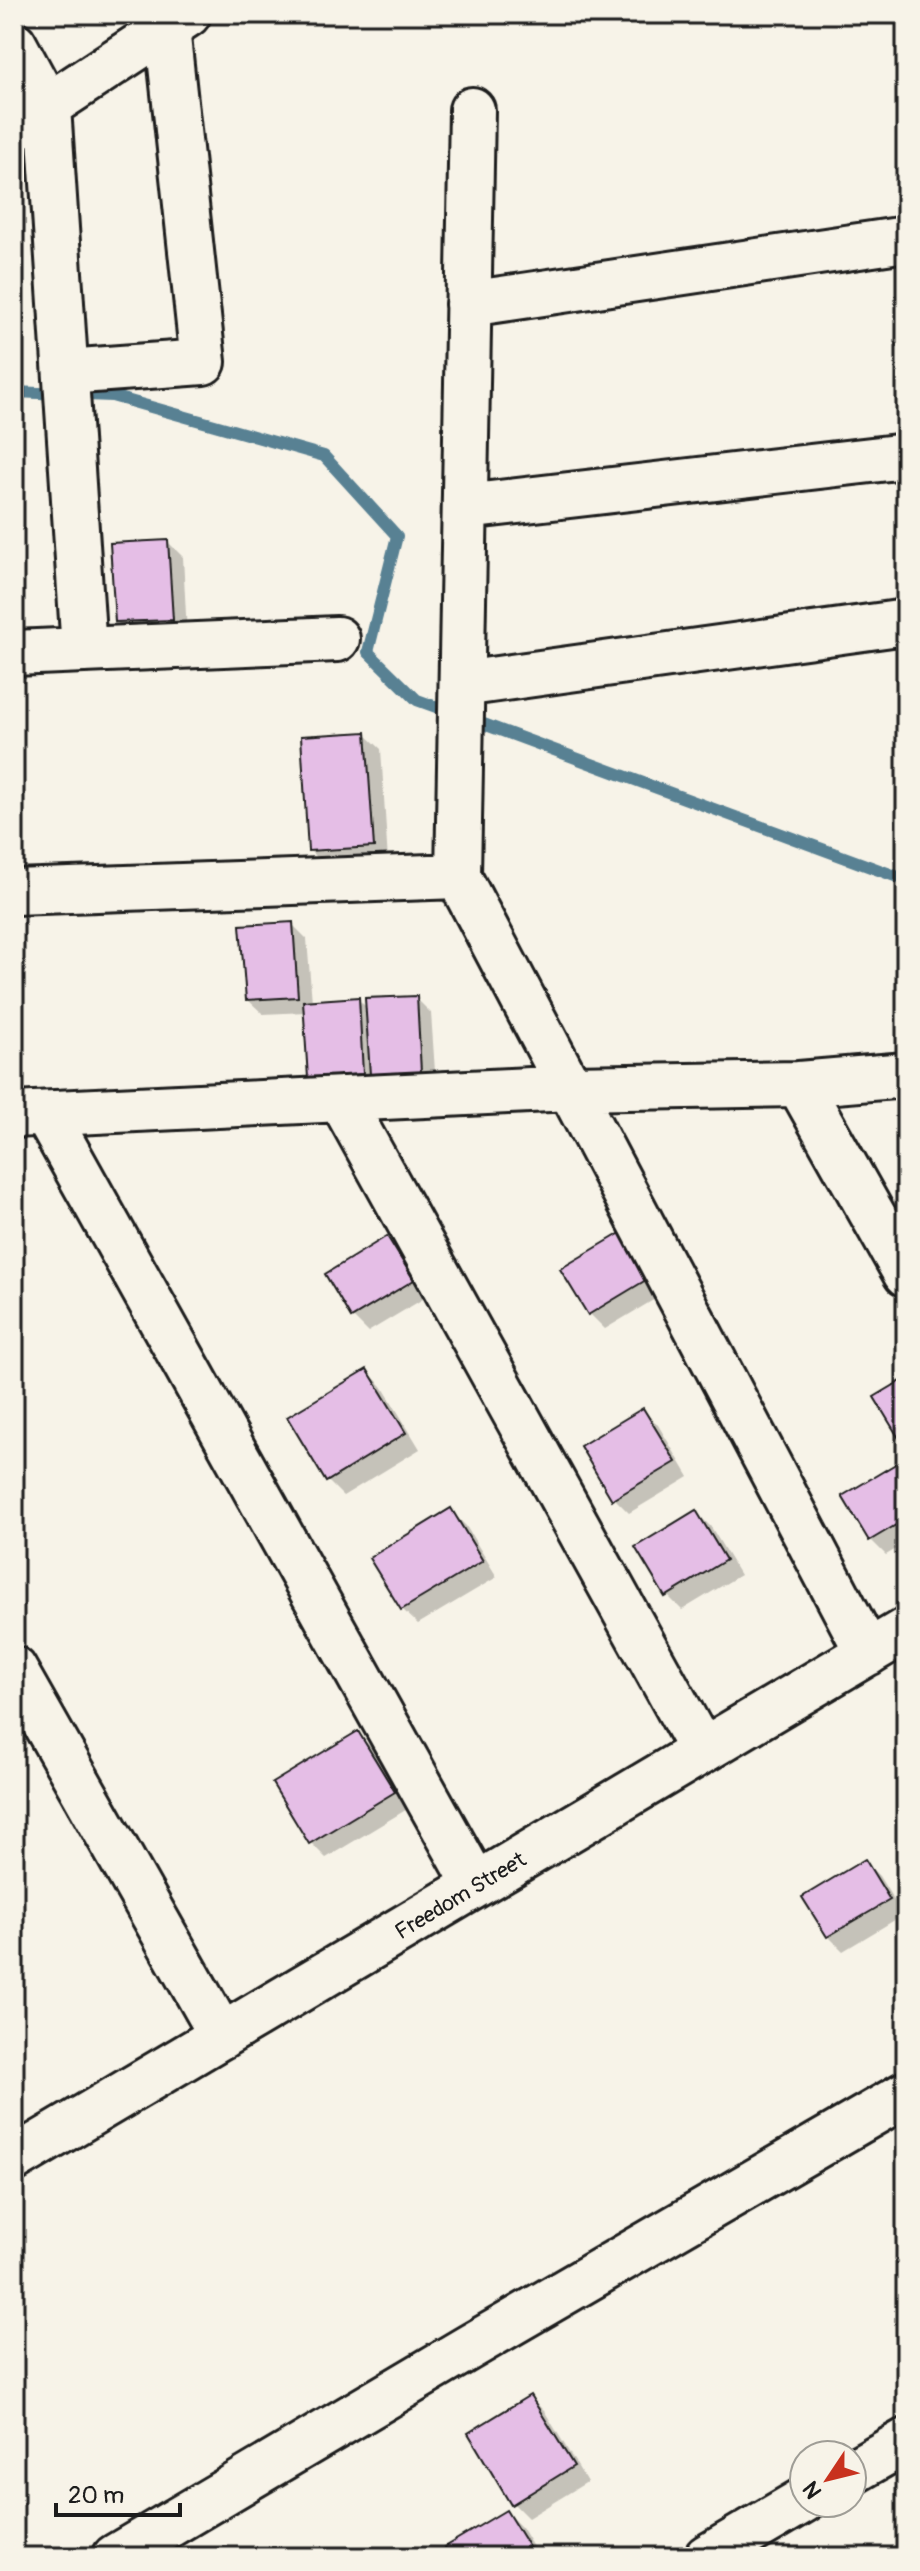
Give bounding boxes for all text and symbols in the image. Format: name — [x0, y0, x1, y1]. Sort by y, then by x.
street label: Freedom Street — [390, 1846, 531, 1946]
north arrow — [788, 2439, 868, 2519]
scale bar — [56, 2467, 180, 2517]
text: N — [797, 2476, 828, 2504]
text: 20 m — [68, 2481, 124, 2510]

